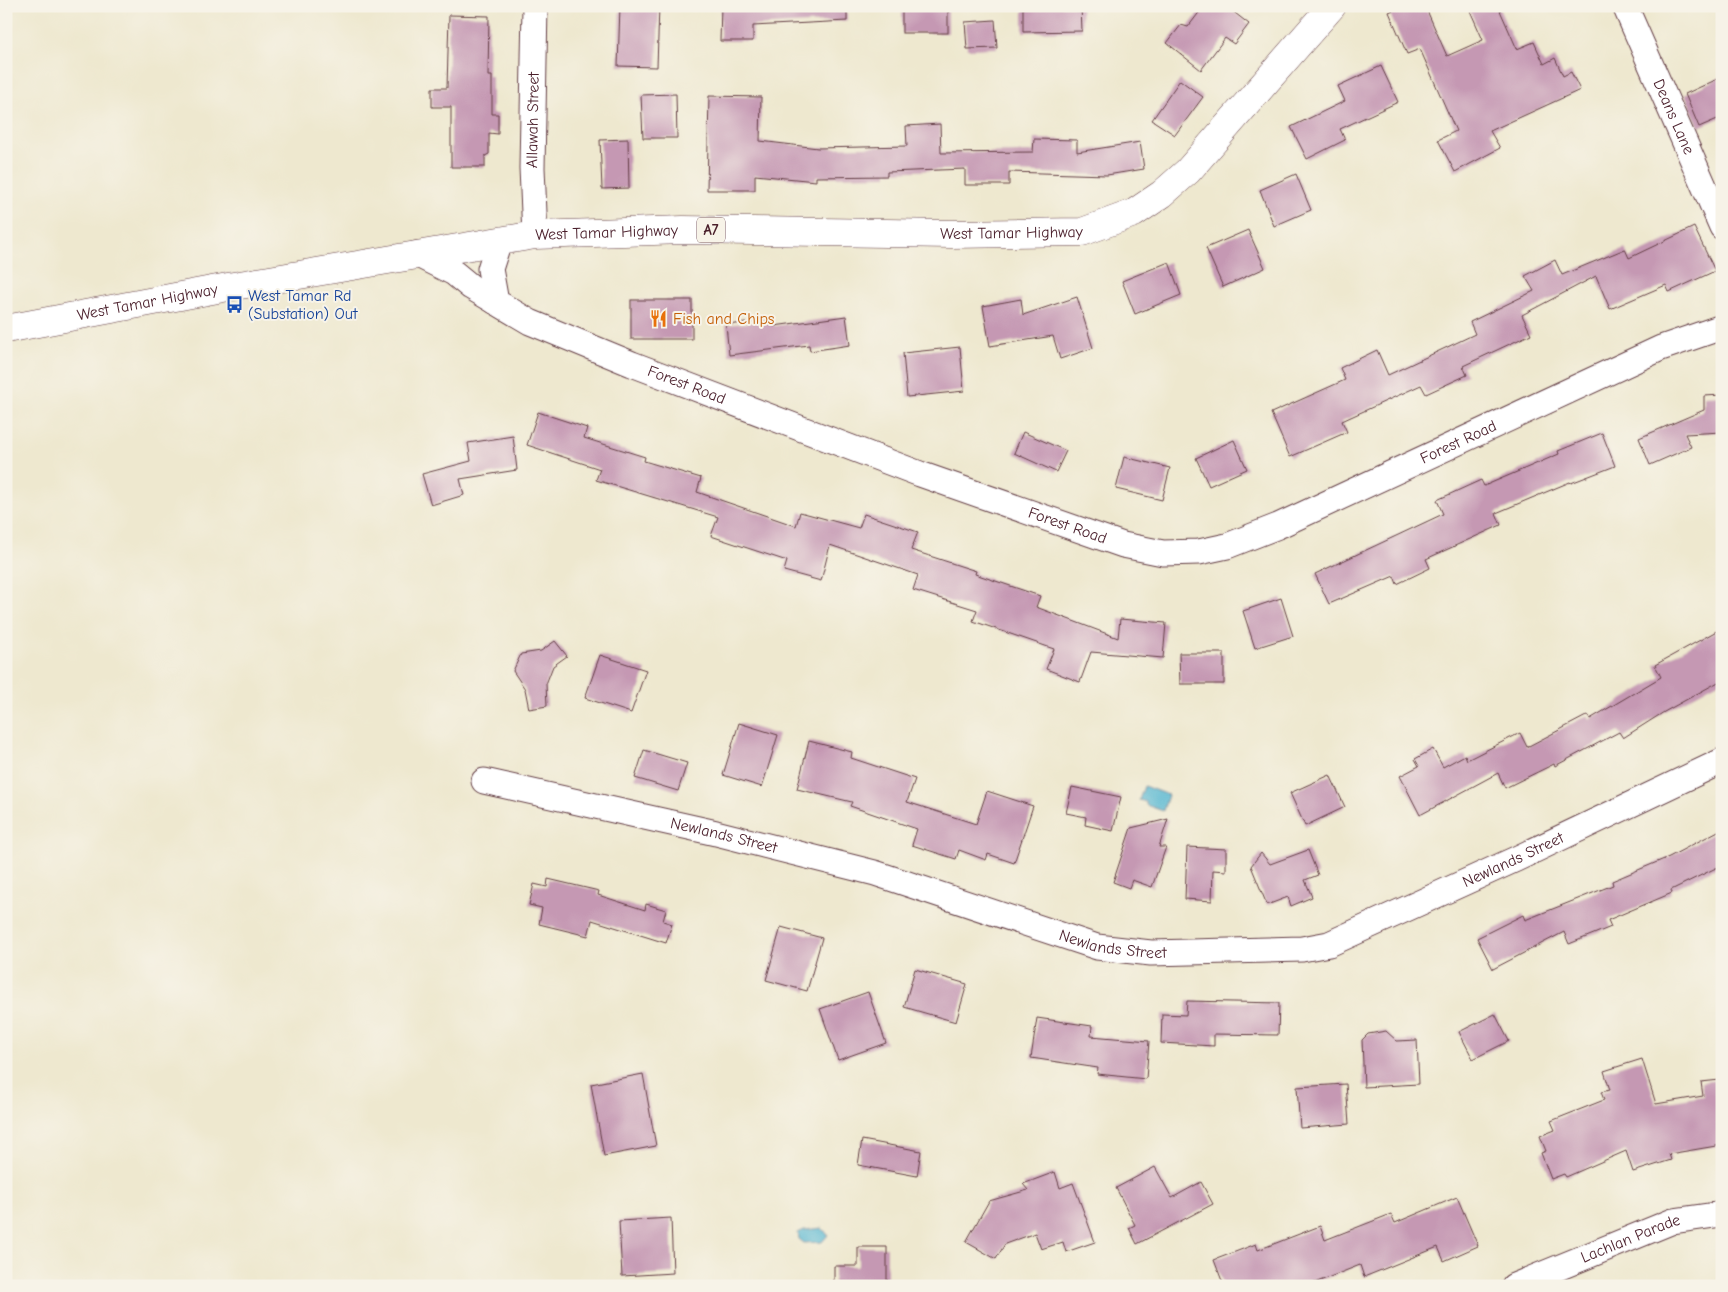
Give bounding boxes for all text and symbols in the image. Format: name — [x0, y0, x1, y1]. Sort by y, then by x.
street label: Allawah Street — [523, 71, 543, 168]
street label: Deans Lane — [1649, 76, 1698, 157]
road number: A7 — [697, 218, 725, 242]
street label: West Tamar Highway — [535, 221, 679, 244]
street label: West Tamar Highway — [940, 223, 1084, 243]
street label: West Tamar Highway — [76, 280, 220, 324]
place label: West Tamar Rd (Substation) Out — [248, 287, 358, 323]
bus stop icon: West Tamar Rd (Substation) Out — [224, 295, 244, 315]
restaurant icon: Fish and Chips — [649, 309, 669, 329]
place label: Fish and Chips — [673, 310, 775, 328]
street label: Forest Road — [645, 362, 728, 408]
street label: Forest Road — [1417, 417, 1499, 468]
street label: Forest Road — [1026, 504, 1109, 548]
street label: Newlands Street — [669, 814, 780, 857]
street label: Newlands Street — [1460, 828, 1567, 891]
street label: Newlands Street — [1057, 926, 1167, 962]
street label: Lachlan Parade — [1578, 1211, 1681, 1267]

